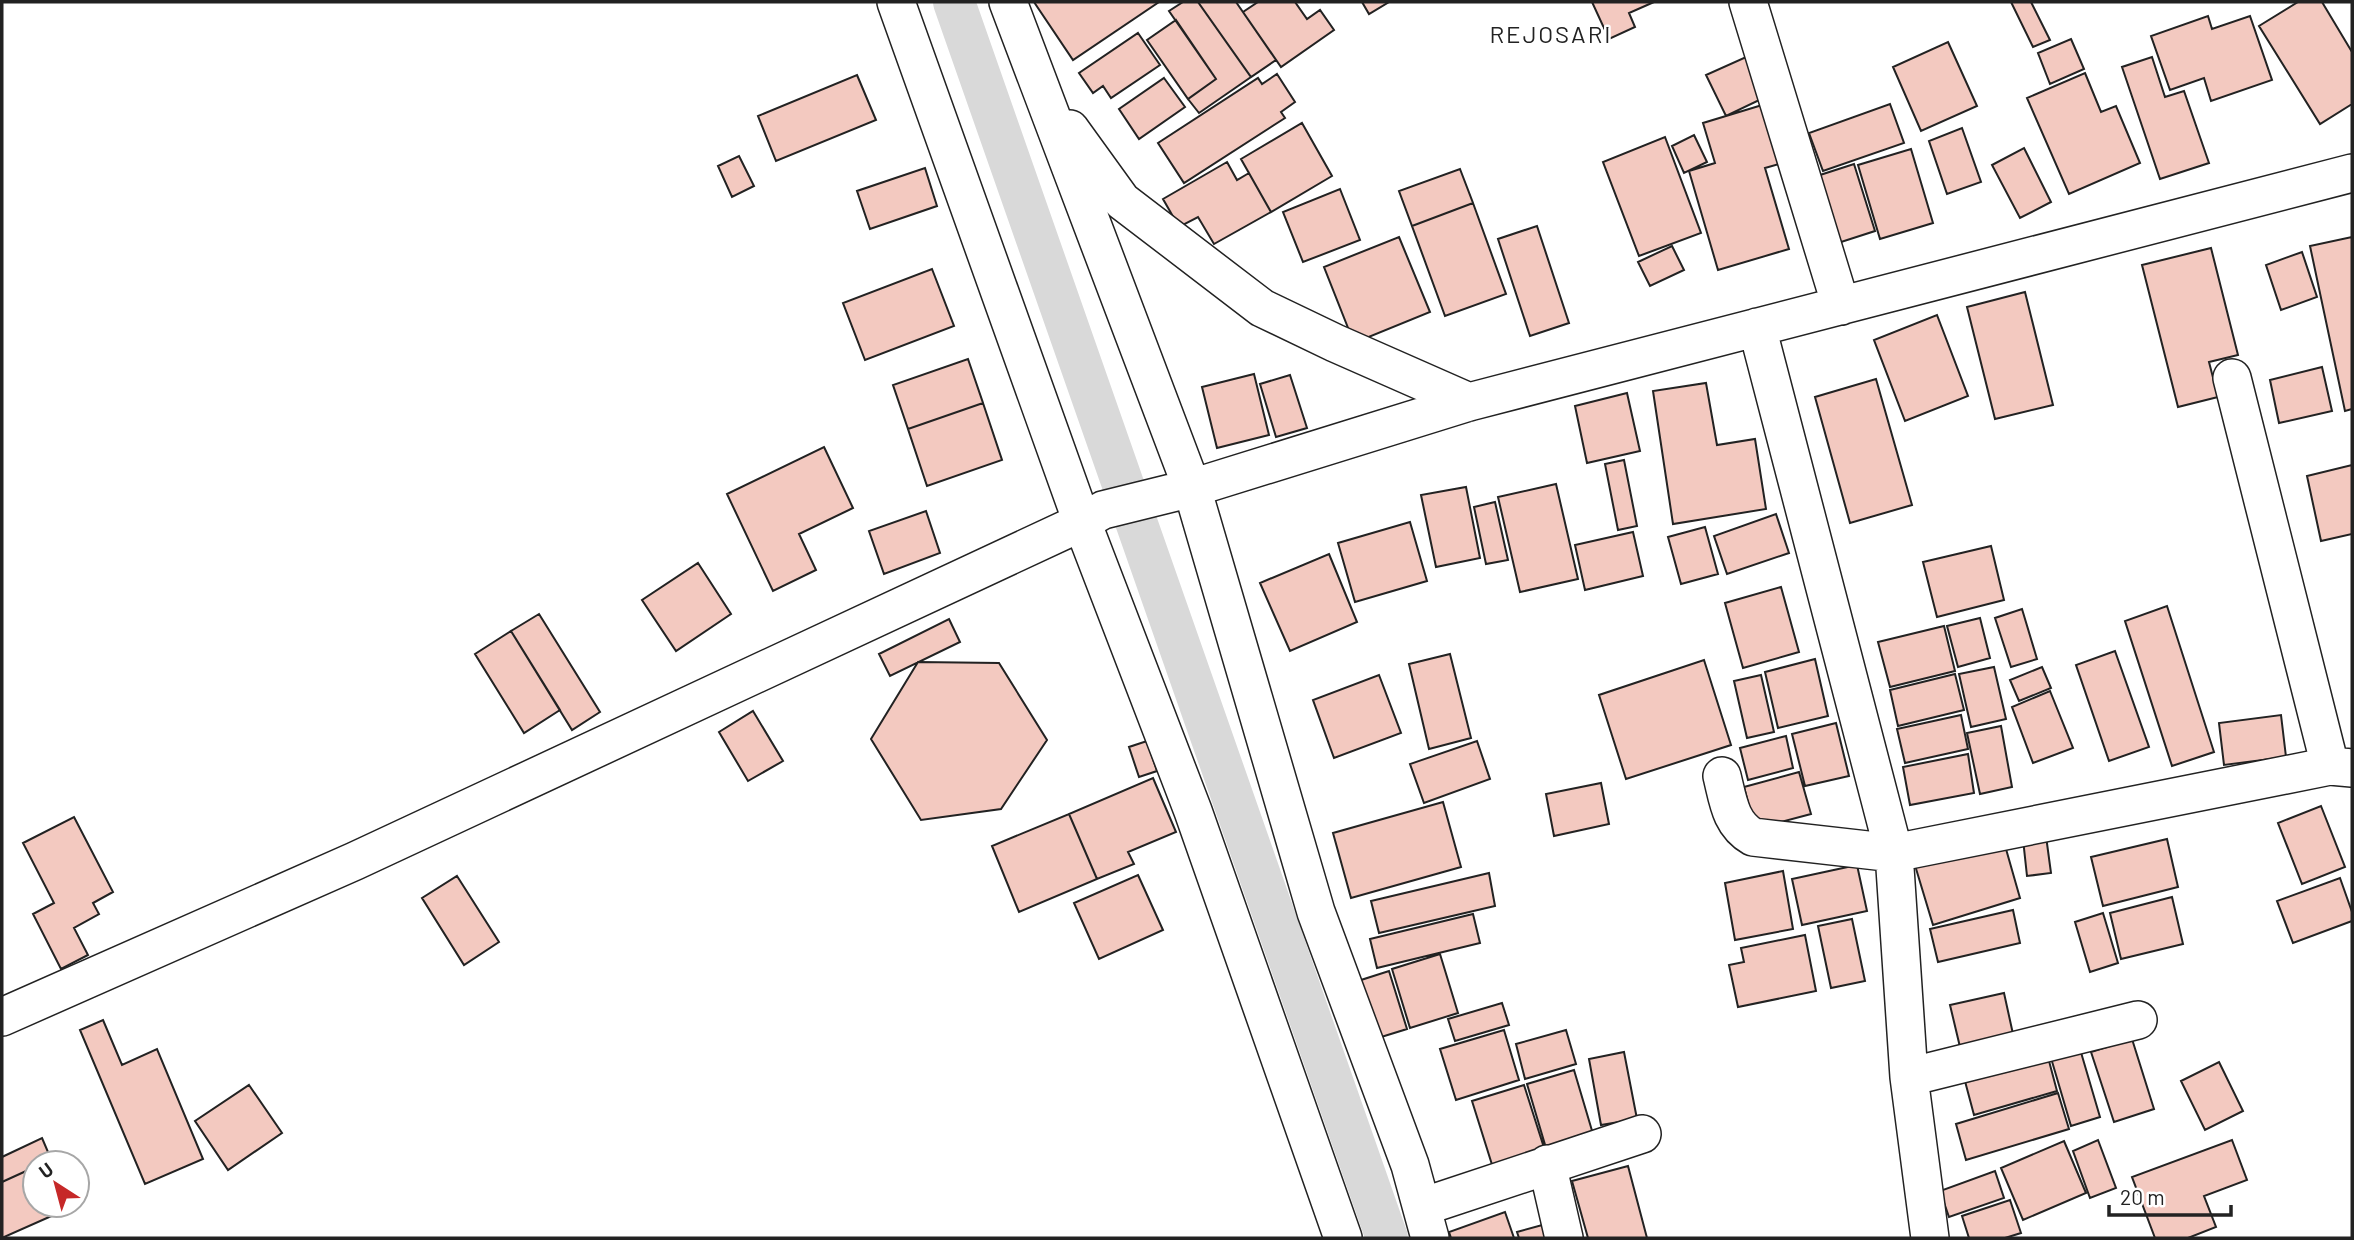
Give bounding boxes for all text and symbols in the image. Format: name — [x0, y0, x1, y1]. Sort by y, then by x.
district label: REJOSARI — [1489, 19, 1613, 48]
north arrow — [21, 1149, 91, 1219]
text: U — [34, 1157, 57, 1183]
scale bar — [2109, 1174, 2232, 1218]
text: 20 m — [2120, 1184, 2165, 1209]

